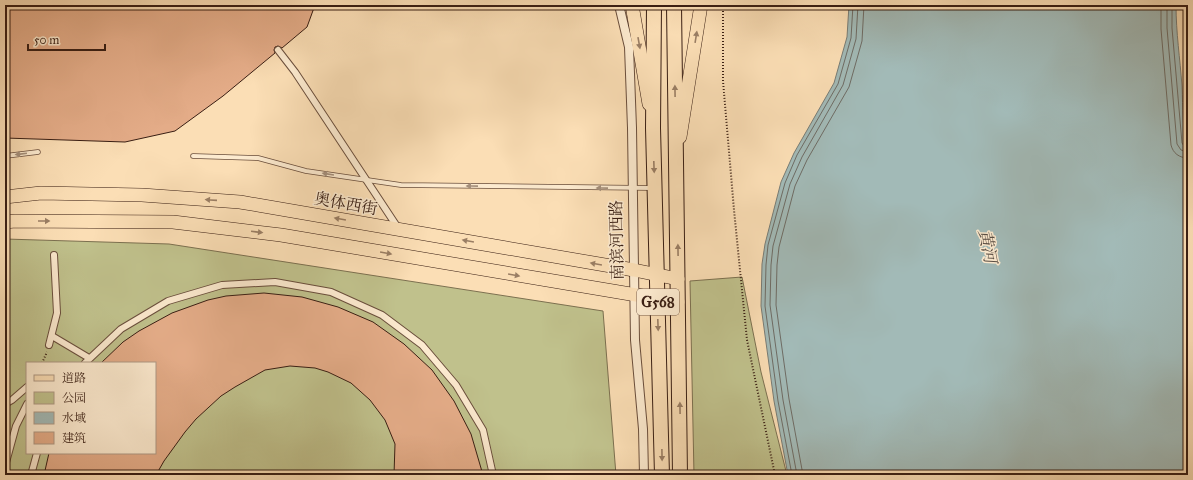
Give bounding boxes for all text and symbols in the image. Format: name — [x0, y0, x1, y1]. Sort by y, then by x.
scale bar — [28, 26, 105, 52]
one-way arrow — [694, 31, 700, 43]
text: 50 m — [34, 33, 59, 47]
one-way arrow — [636, 37, 642, 50]
one-way arrow — [672, 84, 678, 97]
one-way arrow — [15, 151, 27, 157]
one-way arrow — [651, 161, 657, 174]
one-way arrow — [322, 171, 335, 177]
one-way arrow — [465, 183, 478, 189]
one-way arrow — [596, 184, 608, 191]
street label: 奥体西街 — [313, 189, 379, 218]
one-way arrow — [205, 196, 217, 203]
street label: 南滨河西路 — [606, 200, 627, 280]
one-way arrow — [334, 215, 346, 221]
one-way arrow — [38, 218, 51, 224]
water label: 黄河 — [974, 227, 1002, 268]
one-way arrow — [251, 229, 263, 235]
one-way arrow — [462, 238, 474, 244]
one-way arrow — [674, 244, 681, 256]
one-way arrow — [380, 250, 392, 256]
one-way arrow — [590, 260, 602, 266]
one-way arrow — [508, 272, 520, 278]
road number: G568 — [637, 289, 679, 315]
one-way arrow — [655, 319, 662, 331]
legend — [26, 362, 156, 454]
text: 道路 — [62, 371, 86, 385]
text: 公园 — [62, 391, 86, 405]
one-way arrow — [676, 402, 683, 414]
text: 水域 — [62, 411, 86, 425]
text: 建筑 — [62, 431, 86, 445]
one-way arrow — [659, 449, 665, 462]

